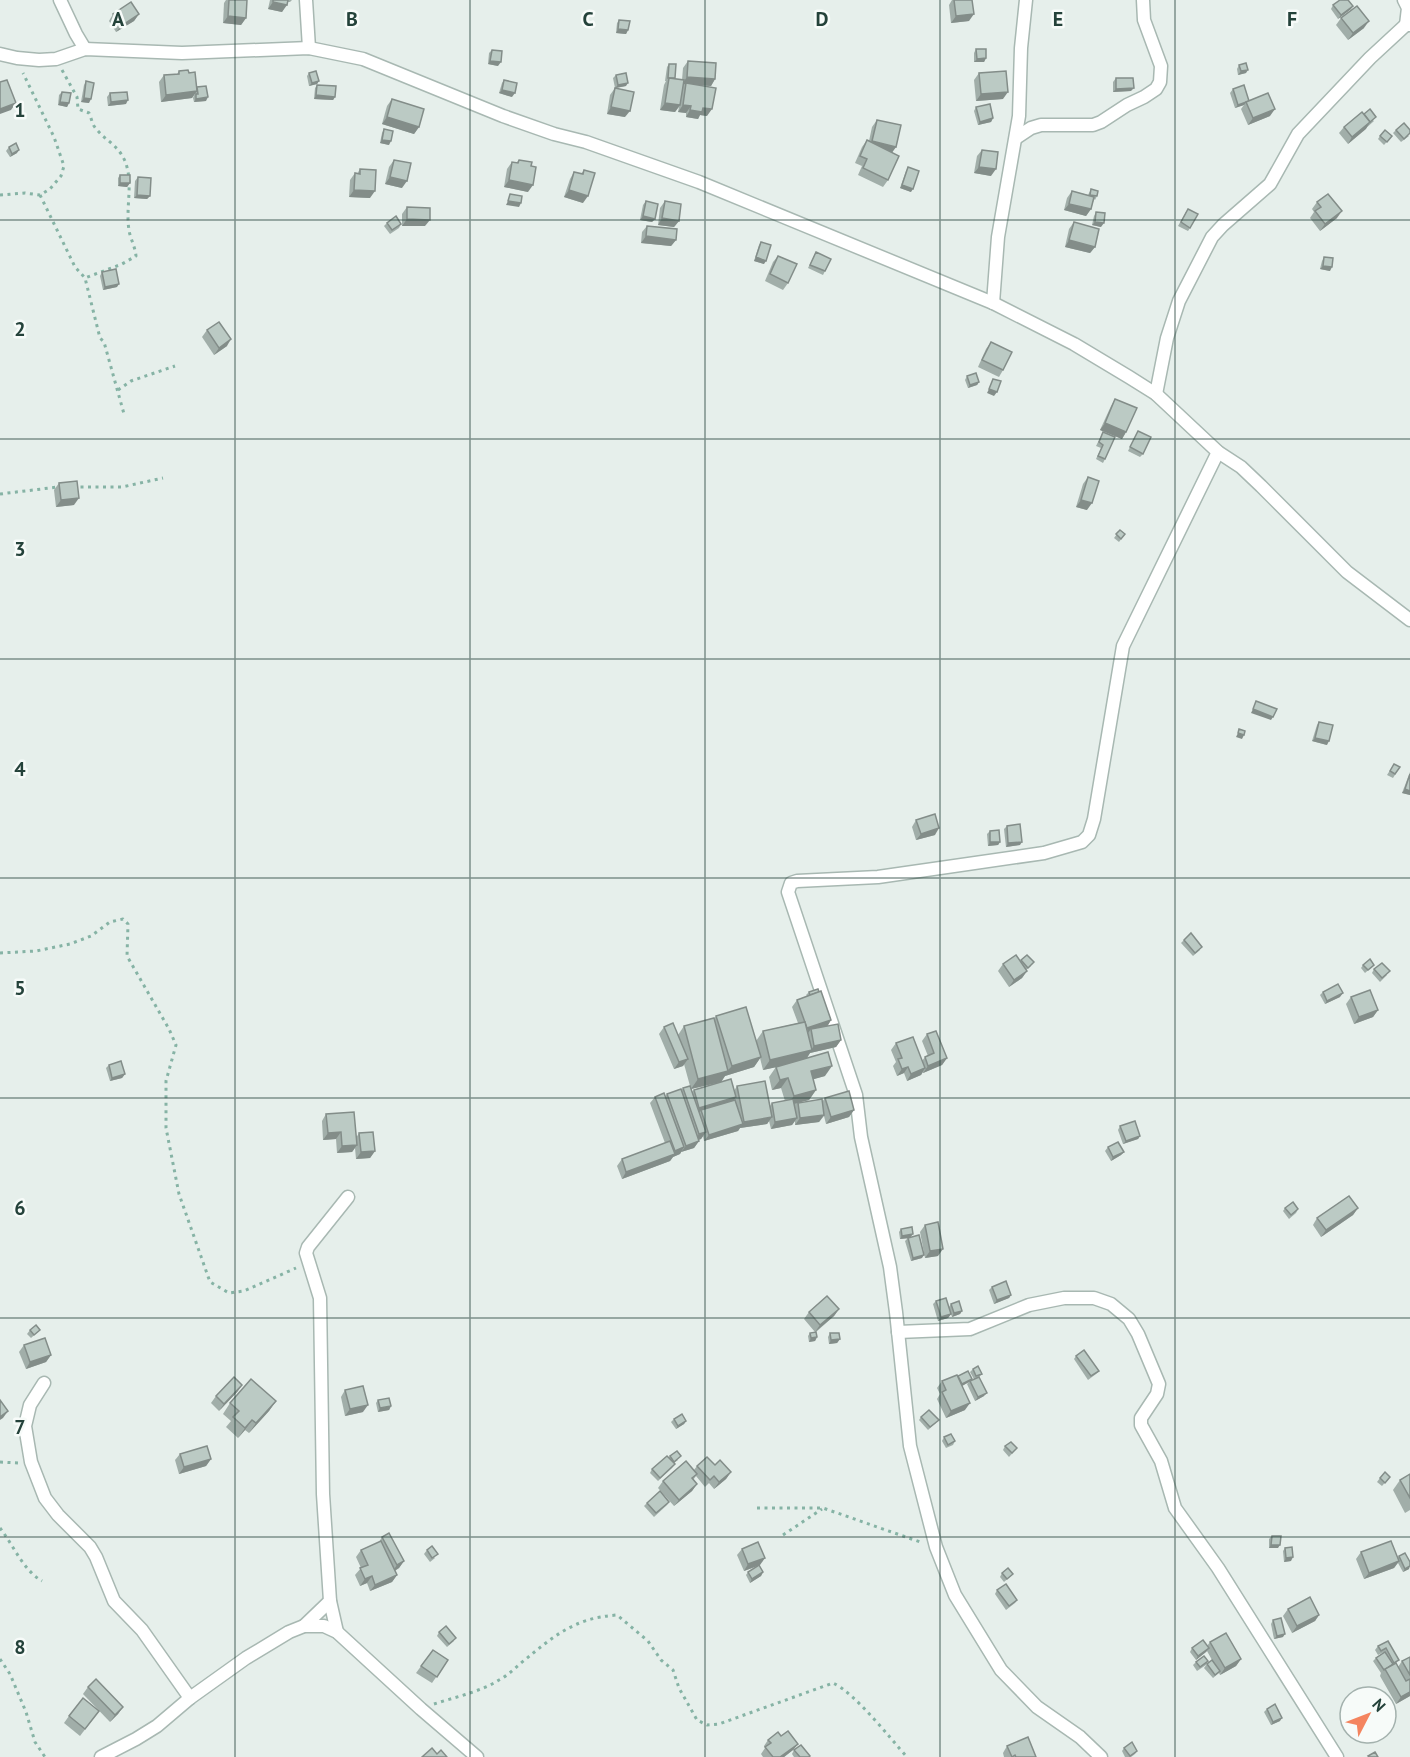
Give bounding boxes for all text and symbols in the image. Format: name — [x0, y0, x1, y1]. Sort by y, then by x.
text: A — [112, 6, 125, 32]
text: B — [346, 6, 358, 32]
text: C — [582, 6, 594, 32]
text: D — [816, 6, 829, 32]
text: E — [1053, 6, 1063, 32]
text: F — [1287, 6, 1297, 32]
text: 1 — [14, 97, 26, 123]
text: 2 — [14, 316, 26, 342]
text: 3 — [14, 536, 26, 562]
text: 4 — [14, 756, 26, 782]
text: 5 — [14, 975, 26, 1001]
text: 6 — [14, 1195, 26, 1221]
text: 7 — [14, 1414, 26, 1440]
text: 8 — [14, 1634, 26, 1660]
north arrow — [1338, 1685, 1398, 1745]
text: N — [1368, 1694, 1390, 1716]

